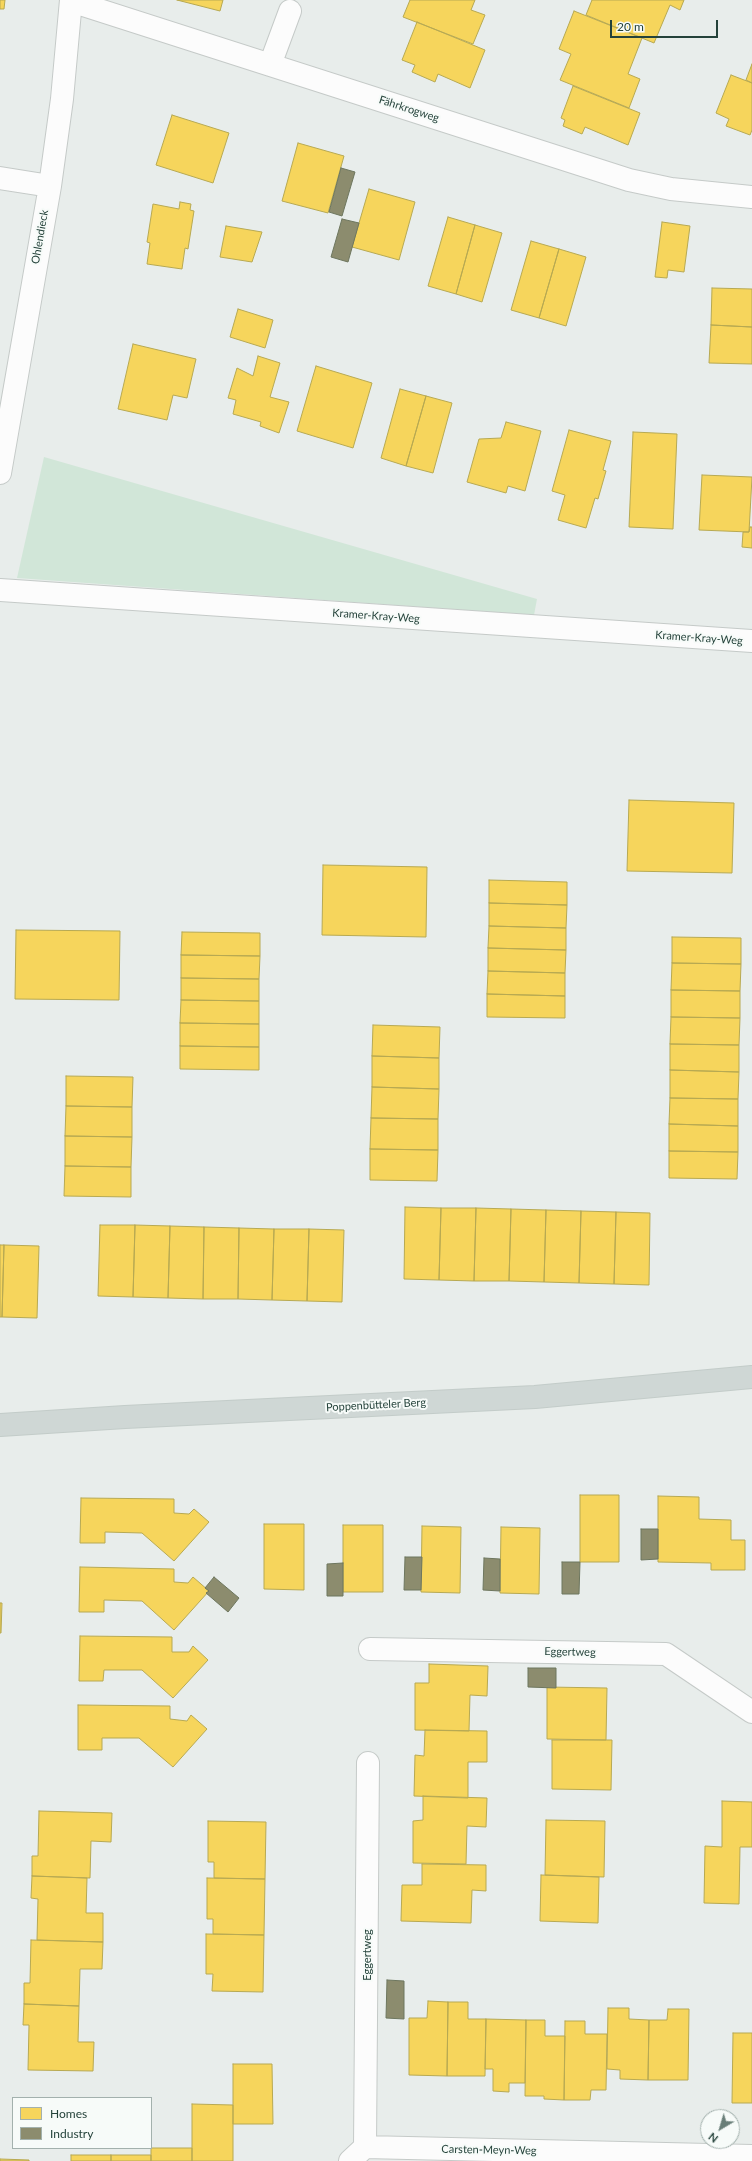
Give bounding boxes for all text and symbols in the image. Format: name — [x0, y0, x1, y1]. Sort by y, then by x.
scale bar — [612, 12, 720, 38]
text: 20 m — [617, 19, 644, 34]
street label: Fährkrogweg — [377, 93, 441, 125]
street label: Ohlendieck — [29, 209, 51, 265]
street label: Kramer-Kray-Weg — [332, 606, 420, 626]
street label: Kramer-Kray-Weg — [655, 628, 743, 648]
street label: Poppenbütteler Berg — [326, 1396, 426, 1414]
street label: Eggertweg — [544, 1645, 596, 1659]
street label: Eggertweg — [360, 1929, 374, 1981]
legend — [12, 2097, 152, 2149]
text: Homes — [50, 2106, 87, 2121]
north arrow — [700, 2109, 740, 2149]
text: Industry — [50, 2126, 93, 2141]
text: N — [706, 2130, 720, 2146]
street label: Carsten-Meyn-Weg — [441, 2143, 537, 2157]

